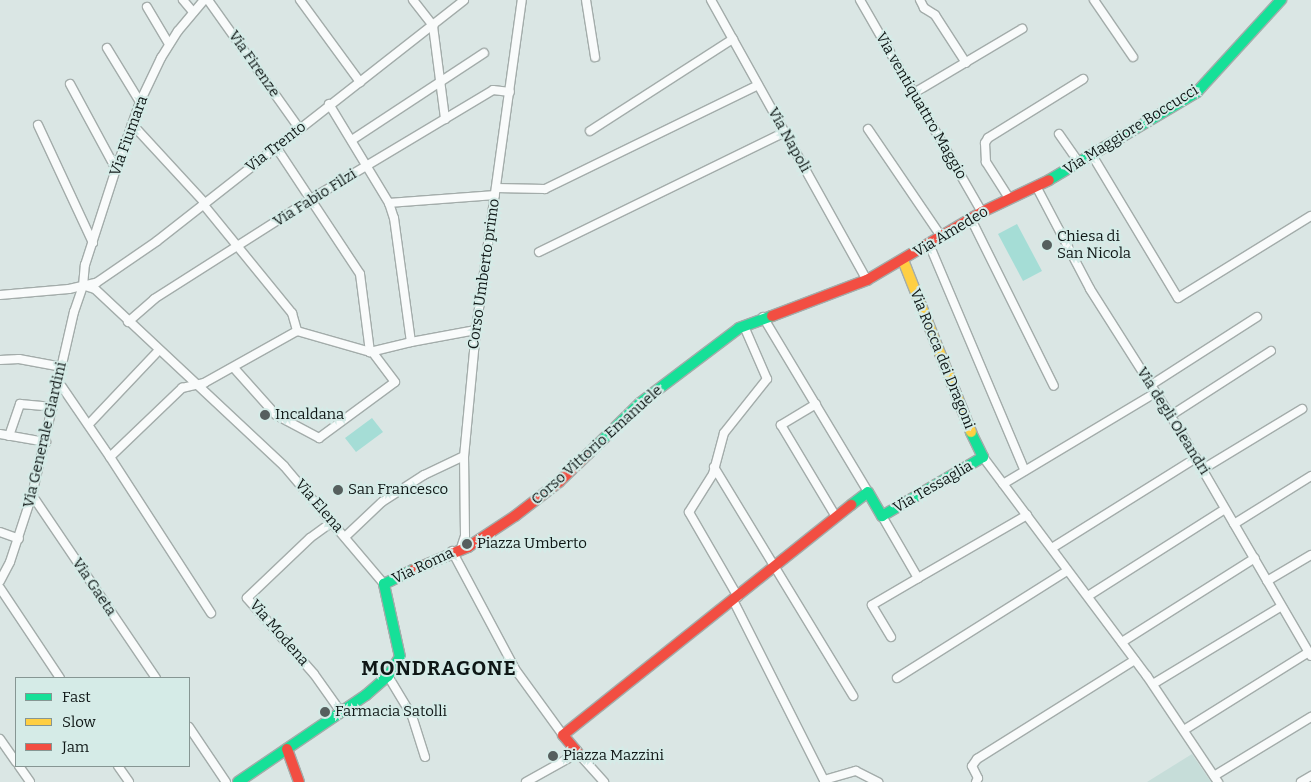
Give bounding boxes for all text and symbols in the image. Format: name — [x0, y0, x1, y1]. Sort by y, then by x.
street label: Via Firenze — [224, 27, 284, 101]
street label: Via ventiquattro Maggio — [872, 29, 970, 183]
street label: Via Maggiore Boccucci — [1060, 81, 1202, 179]
street label: Via Fiumara — [106, 93, 152, 179]
street label: Via Napoli — [764, 104, 814, 176]
street label: Via Trento — [242, 118, 310, 176]
street label: Via Fabio Filzi — [270, 165, 360, 231]
street label: Corso Umberto primo — [465, 198, 503, 350]
street label: Via Amedeo — [910, 203, 992, 261]
place label: Chiesa di San Nicola — [1057, 227, 1131, 262]
marker: Chiesa di San Nicola — [1041, 239, 1053, 251]
street label: Via Rocca dei Dragoni — [906, 286, 978, 432]
street label: Via Generale Giardini — [19, 360, 71, 510]
street label: Via degli Oleandri — [1133, 364, 1213, 478]
street label: Corso Vittorio Emanuele — [528, 381, 666, 509]
place label: Incaldana — [275, 406, 344, 424]
marker: Incaldana — [259, 409, 271, 421]
street label: Via Tessaglia — [890, 457, 976, 517]
street label: Via Elena — [291, 476, 347, 536]
place label: San Francesco — [348, 481, 448, 499]
marker: San Francesco — [332, 484, 344, 496]
place label: Piazza Umberto — [477, 535, 587, 553]
marker: Piazza Umberto — [461, 538, 473, 550]
street label: Via Roma — [389, 544, 457, 588]
street label: Via Gaeta — [68, 555, 120, 619]
street label: Via Modena — [245, 596, 313, 670]
district label: MONDRAGONE — [360, 656, 518, 680]
legend — [15, 677, 190, 767]
text: Fast — [62, 688, 91, 706]
place label: Farmacia Satolli — [335, 703, 447, 721]
marker: Farmacia Satolli — [319, 706, 331, 718]
text: Slow — [62, 713, 96, 731]
text: Jam — [62, 738, 89, 756]
place label: Piazza Mazzini — [563, 747, 664, 765]
marker: Piazza Mazzini — [547, 750, 559, 762]

